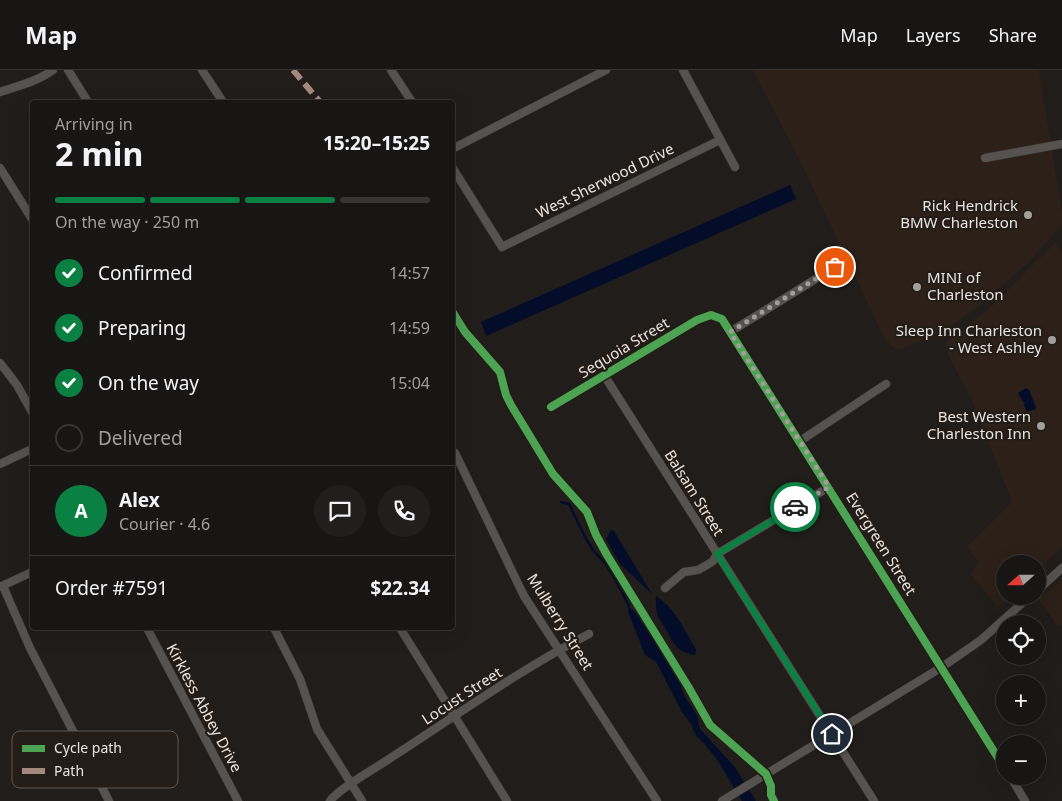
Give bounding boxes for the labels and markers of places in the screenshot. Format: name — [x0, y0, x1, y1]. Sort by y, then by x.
place label: Rick Hendrick BMW Charleston — [900, 195, 1018, 232]
marker: Rick Hendrick BMW Charleston — [1022, 209, 1034, 221]
pin — [814, 246, 856, 288]
place label: MINI of Charleston — [927, 267, 1004, 304]
marker: MINI of Charleston — [911, 281, 923, 293]
place label: Sleep Inn Charleston - West Ashley — [896, 320, 1042, 357]
marker: Sleep Inn Charleston - West Ashley — [1046, 334, 1058, 346]
place label: Best Western Charleston Inn — [927, 406, 1031, 443]
marker: Best Western Charleston Inn — [1035, 420, 1047, 432]
pin — [811, 713, 853, 755]

